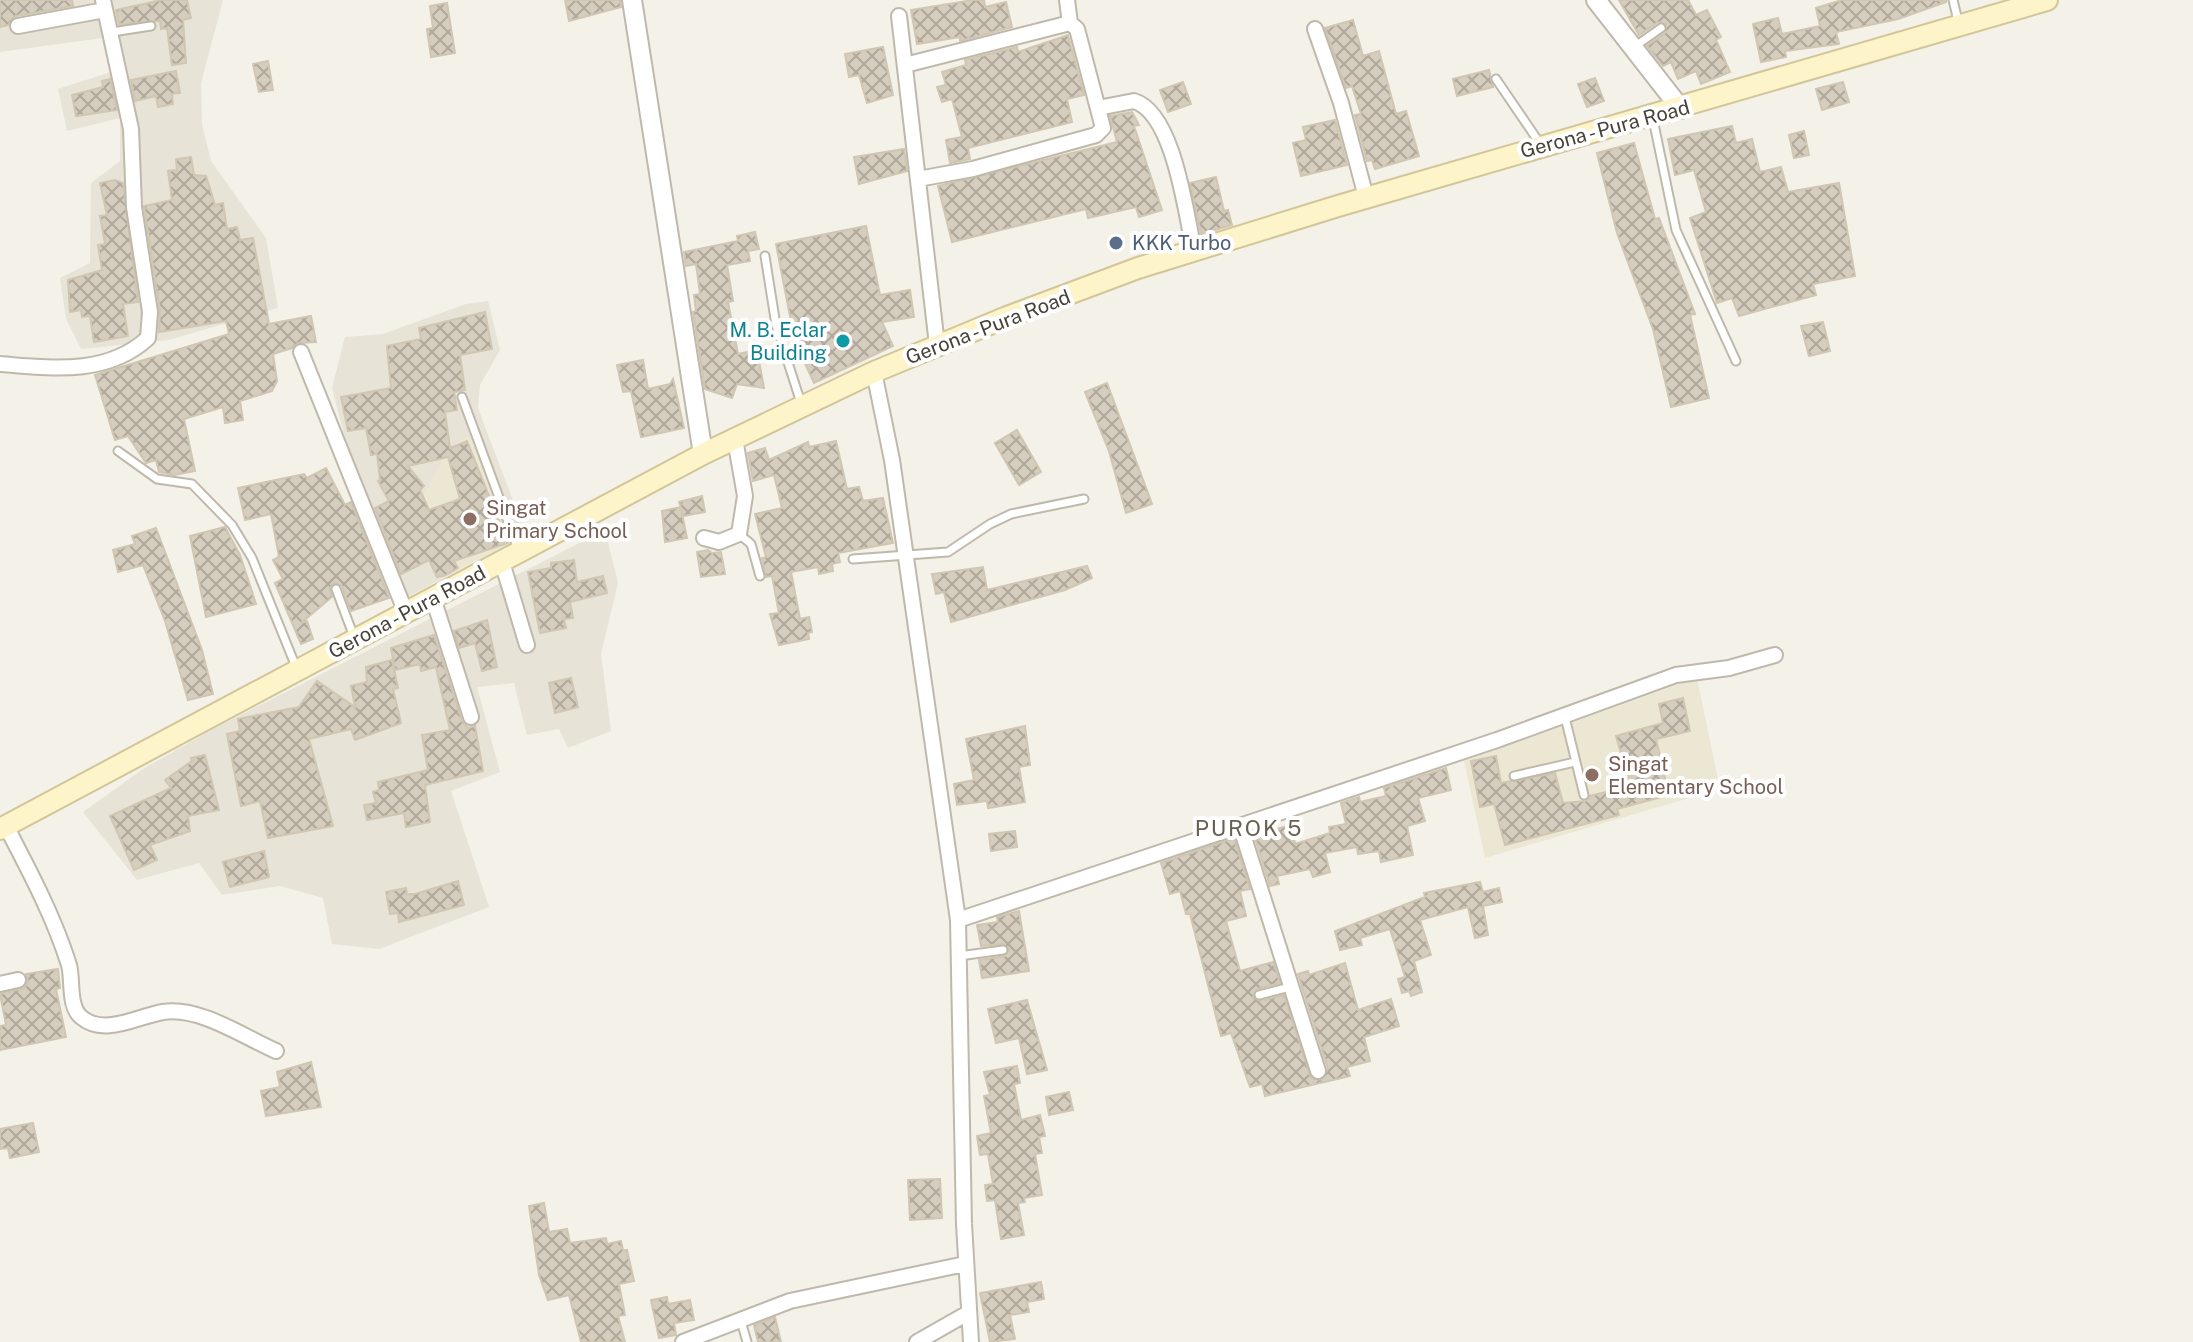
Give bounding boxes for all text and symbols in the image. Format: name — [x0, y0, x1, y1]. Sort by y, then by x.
street label: Gerona - Pura Road — [1518, 95, 1692, 163]
place label: KKK Turbo — [1132, 231, 1231, 255]
marker: KKK Turbo — [1107, 234, 1125, 252]
street label: Gerona - Pura Road — [902, 285, 1074, 369]
place label: M. B. Eclar Building — [730, 318, 827, 365]
marker: M. B. Eclar Building — [834, 332, 852, 350]
place label: Singat Primary School — [486, 496, 628, 543]
marker: Singat Primary School — [461, 510, 479, 528]
street label: Gerona - Pura Road — [324, 560, 490, 664]
place label: Singat Elementary School — [1608, 752, 1783, 799]
marker: Singat Elementary School — [1583, 766, 1601, 784]
district label: PUROK 5 — [1195, 815, 1303, 841]

